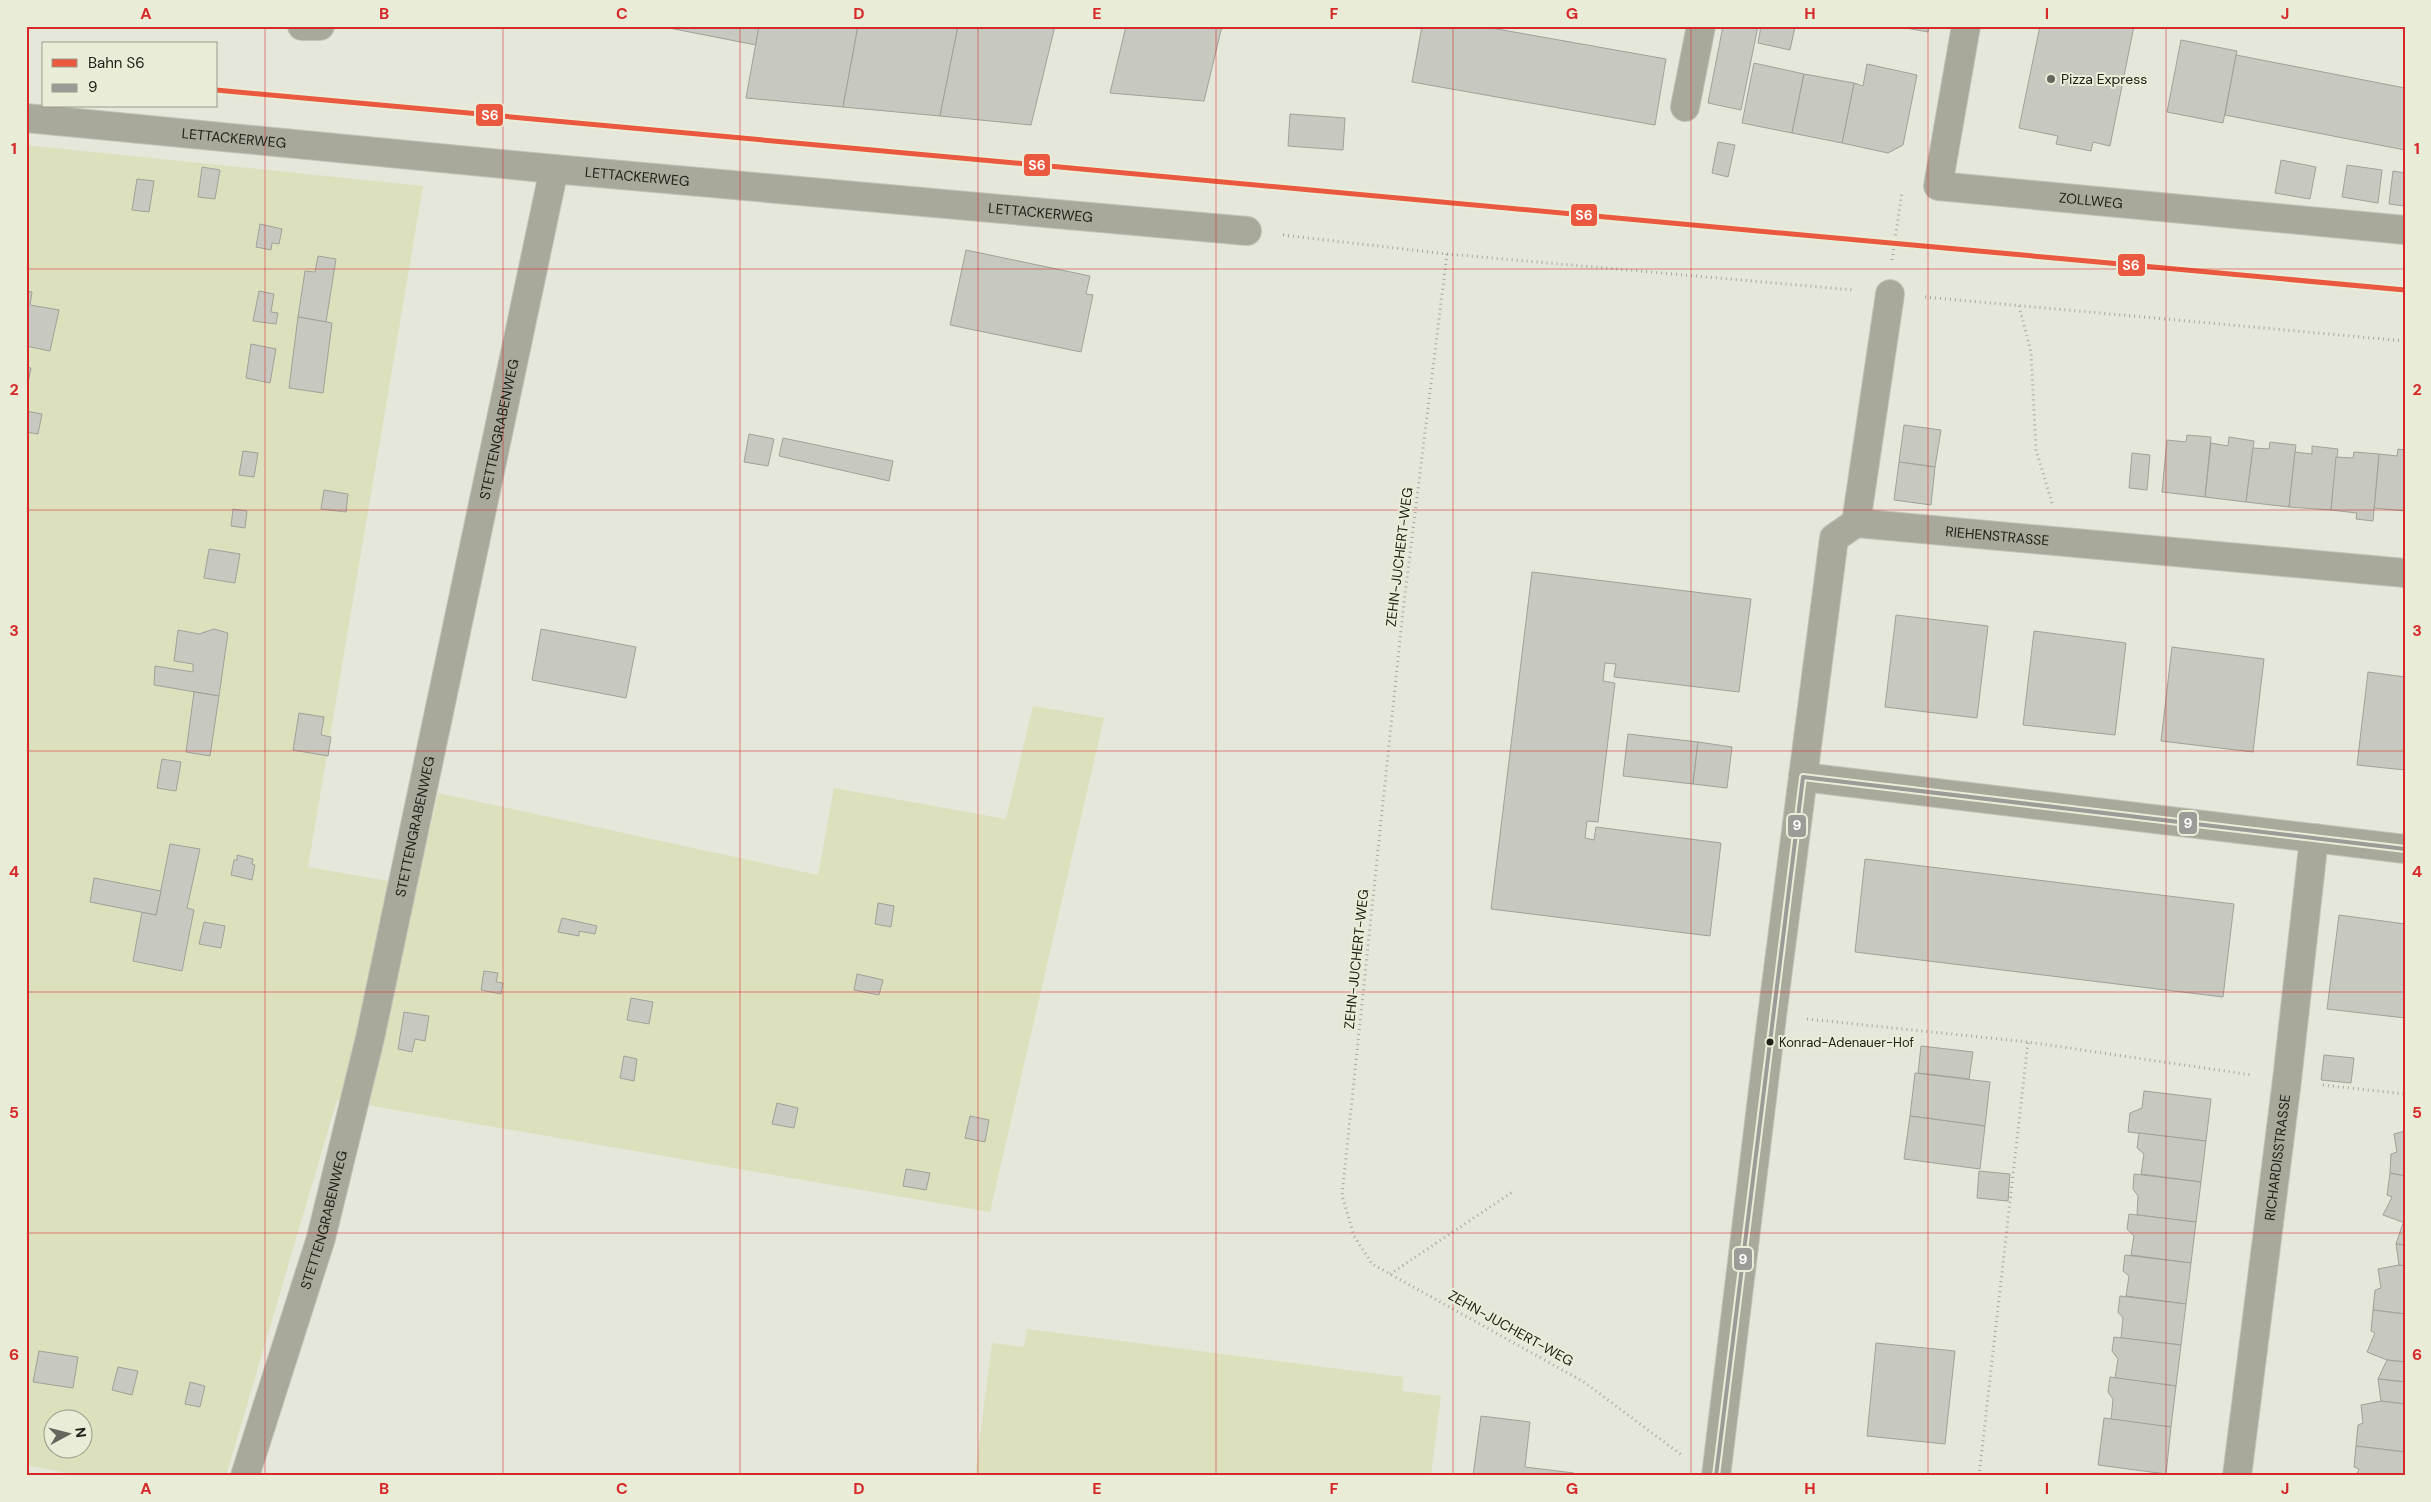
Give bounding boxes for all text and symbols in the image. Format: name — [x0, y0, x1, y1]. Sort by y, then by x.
text: A — [140, 3, 152, 24]
text: B — [379, 3, 389, 24]
text: C — [616, 3, 628, 24]
text: D — [853, 3, 865, 24]
text: E — [1092, 3, 1102, 24]
text: F — [1330, 3, 1339, 24]
text: G — [1566, 3, 1578, 24]
text: H — [1804, 3, 1816, 24]
text: I — [2045, 3, 2049, 24]
text: J — [2281, 3, 2289, 24]
legend — [42, 42, 218, 108]
text: Bahn S6 — [88, 53, 145, 73]
place label: Pizza Express — [2061, 70, 2147, 88]
marker: Pizza Express — [2045, 73, 2057, 85]
text: 9 — [88, 77, 97, 97]
line badge: S6 — [475, 103, 504, 127]
text: S6 — [481, 106, 499, 124]
street label: LETTACKERWEG — [181, 124, 287, 152]
text: 1 — [11, 138, 17, 159]
text: 1 — [2414, 138, 2420, 159]
line badge: S6 — [1023, 153, 1051, 177]
text: S6 — [1028, 156, 1046, 174]
street label: LETTACKERWEG — [584, 163, 690, 190]
street label: ZOLLWEG — [2058, 188, 2124, 212]
street label: LETTACKERWEG — [987, 199, 1094, 226]
line badge: S6 — [1570, 203, 1598, 227]
text: S6 — [1575, 206, 1593, 224]
line badge: S6 — [2117, 253, 2146, 277]
text: S6 — [2122, 256, 2140, 274]
street label: STETTENGRABENWEG — [475, 357, 523, 501]
text: 2 — [9, 379, 19, 400]
text: 2 — [2412, 379, 2422, 400]
street label: ZEHN-JUCHERT-WEG — [1382, 486, 1416, 628]
street label: RIEHENSTRASSE — [1945, 522, 2050, 550]
text: 3 — [9, 620, 19, 641]
text: 3 — [2412, 620, 2422, 641]
street label: STETTENGRABENWEG — [391, 754, 438, 898]
line badge: 9 — [2178, 811, 2198, 835]
line badge: 9 — [1787, 814, 1807, 838]
text: 9 — [2184, 814, 2193, 832]
text: 9 — [1793, 816, 1802, 834]
text: 4 — [9, 861, 19, 882]
text: 4 — [2412, 861, 2422, 882]
street label: ZEHN-JUCHERT-WEG — [1340, 888, 1372, 1030]
place label: Konrad-Adenauer-Hof — [1779, 1034, 1915, 1051]
marker: Konrad-Adenauer-Hof — [1765, 1037, 1775, 1047]
street label: RICHARDISSTRASSE — [2260, 1093, 2294, 1222]
text: 5 — [9, 1102, 19, 1123]
text: 5 — [2412, 1102, 2422, 1123]
street label: STETTENGRABENWEG — [296, 1149, 351, 1292]
line badge: 9 — [1733, 1247, 1753, 1271]
text: 9 — [1739, 1250, 1748, 1268]
street label: ZEHN-JUCHERT-WEG — [1445, 1286, 1577, 1370]
text: 6 — [9, 1344, 19, 1365]
text: 6 — [2412, 1344, 2422, 1365]
north arrow — [42, 1410, 92, 1460]
text: N — [71, 1426, 90, 1439]
text: A — [140, 1478, 152, 1499]
text: B — [379, 1478, 389, 1499]
text: C — [616, 1478, 628, 1499]
text: D — [853, 1478, 865, 1499]
text: E — [1092, 1478, 1102, 1499]
text: F — [1330, 1478, 1339, 1499]
text: G — [1566, 1478, 1578, 1499]
text: H — [1804, 1478, 1816, 1499]
text: I — [2045, 1478, 2049, 1499]
text: J — [2281, 1478, 2289, 1499]

